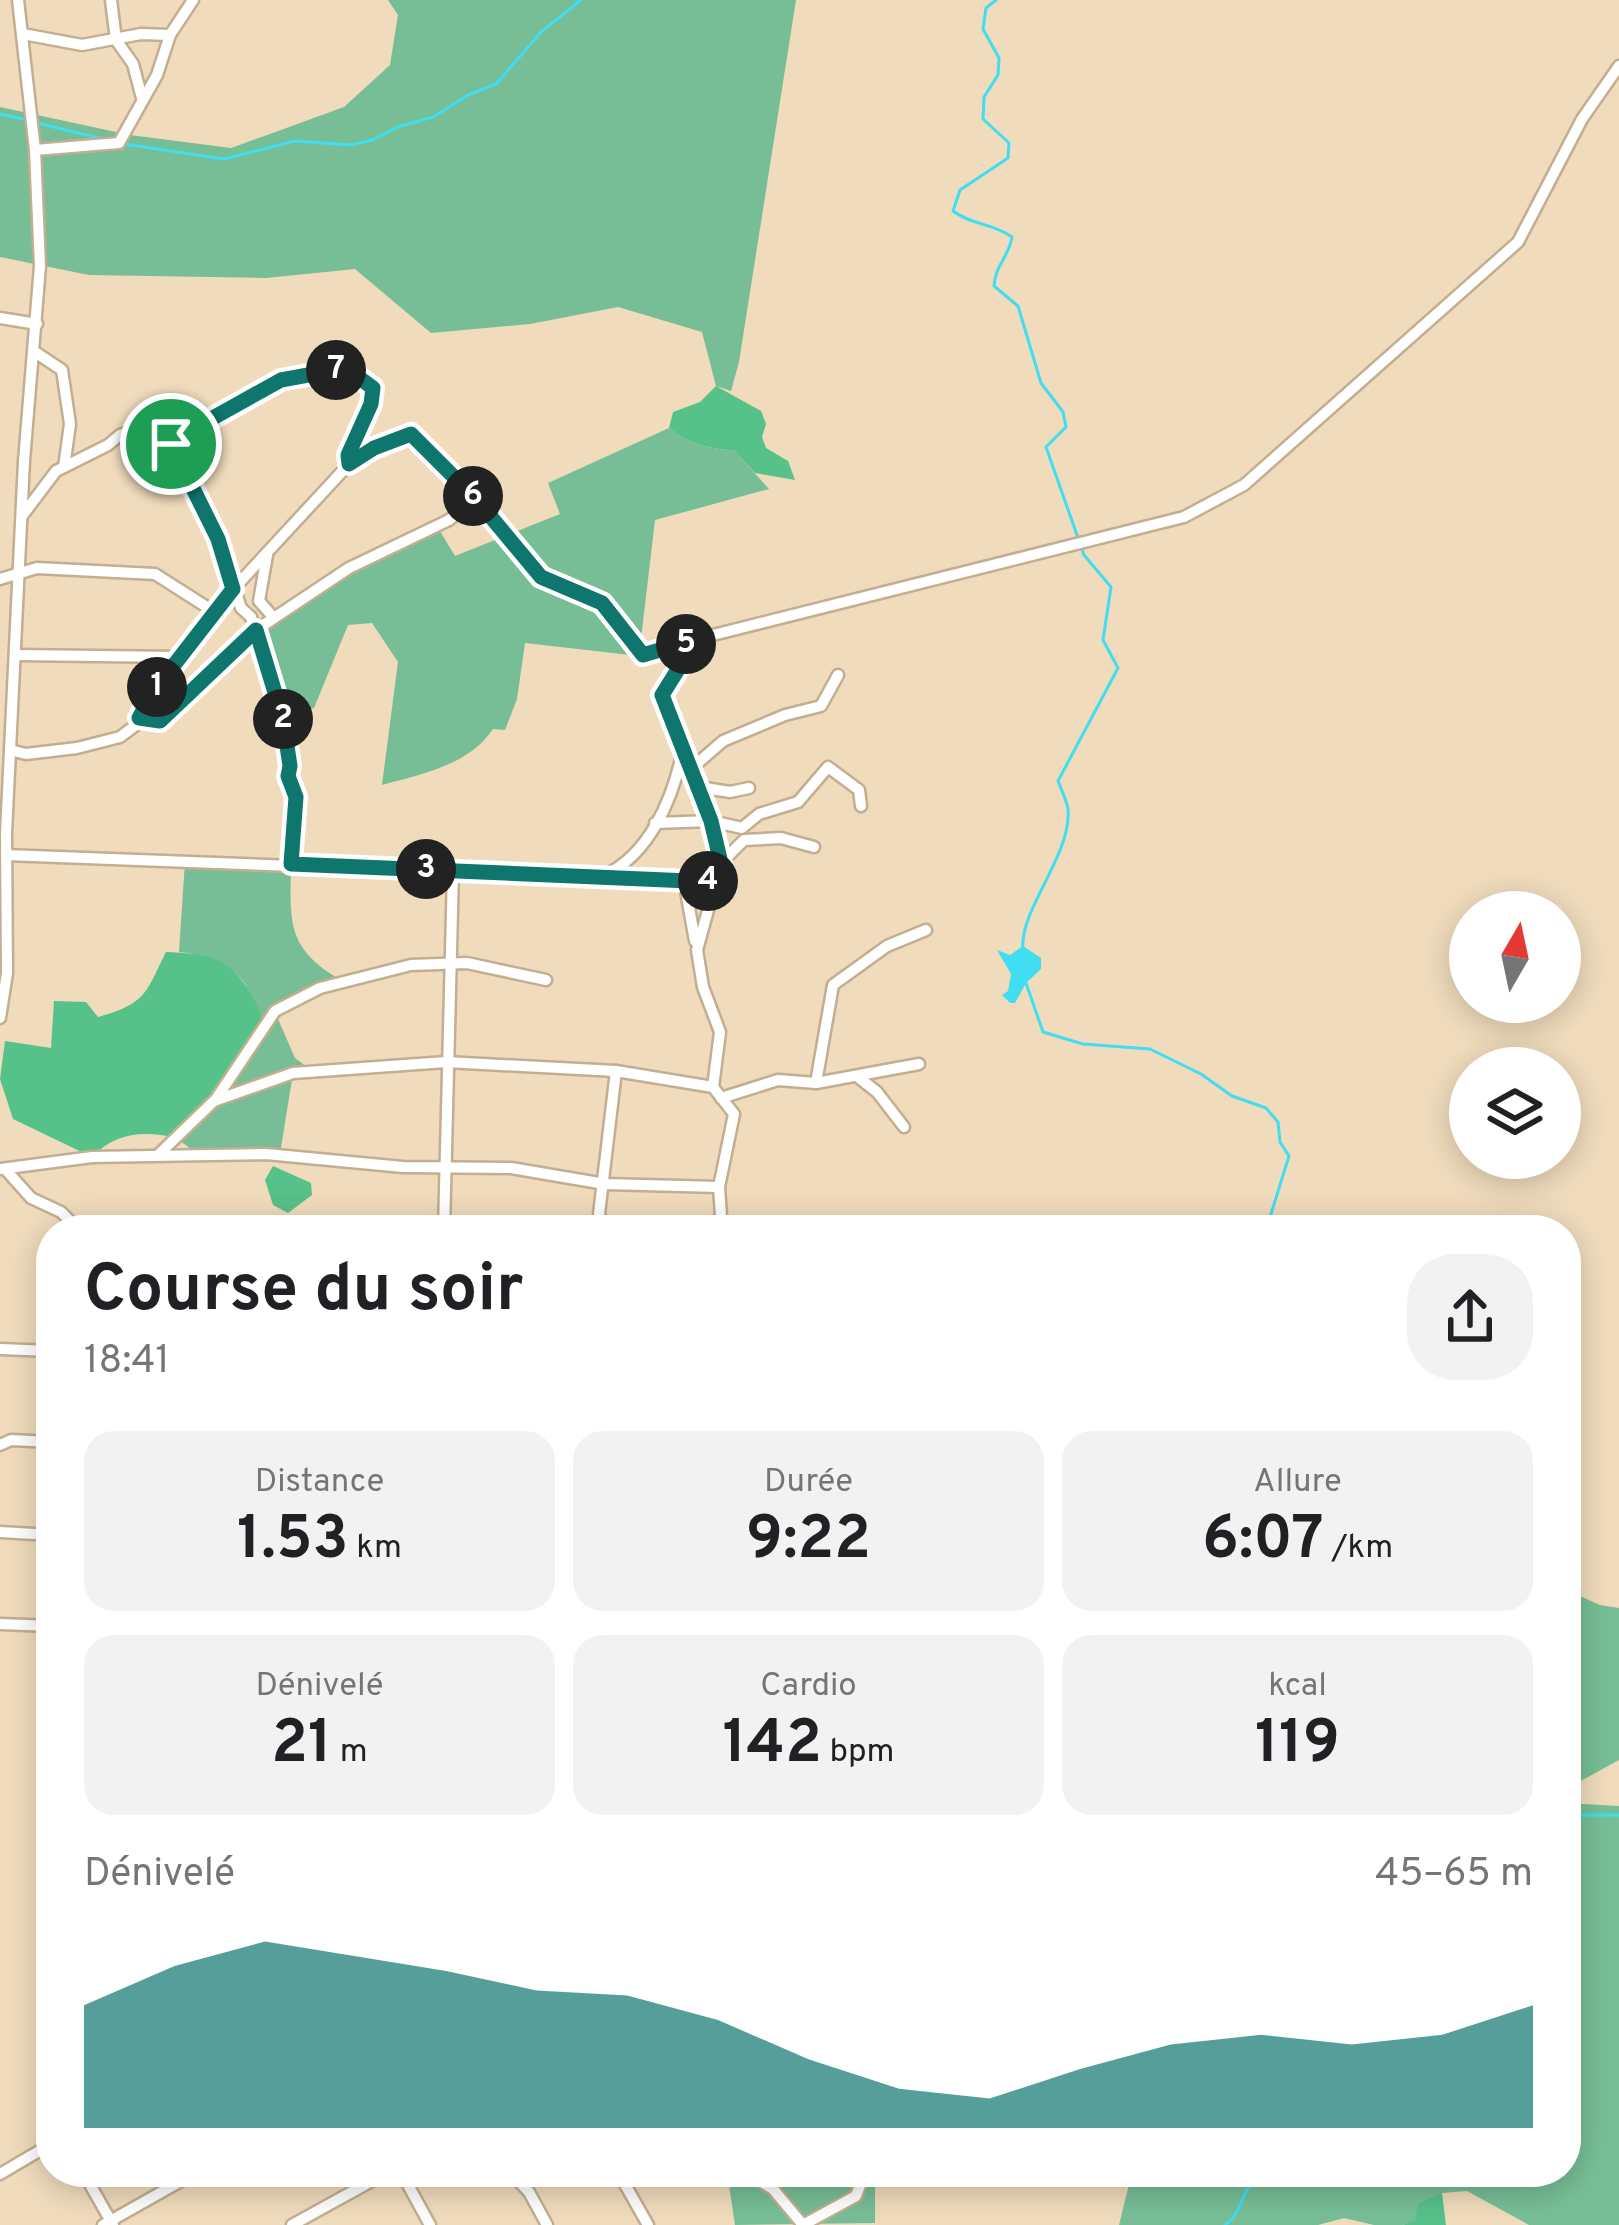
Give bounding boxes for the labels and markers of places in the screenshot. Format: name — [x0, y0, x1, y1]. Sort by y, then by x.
pin: 7 — [306, 340, 366, 400]
pin — [120, 393, 222, 495]
pin: 6 — [443, 466, 503, 526]
pin: 5 — [656, 614, 716, 674]
pin: 1 — [127, 657, 187, 717]
pin: 2 — [253, 689, 313, 749]
pin: 3 — [396, 839, 456, 899]
pin: 4 — [678, 851, 738, 911]

